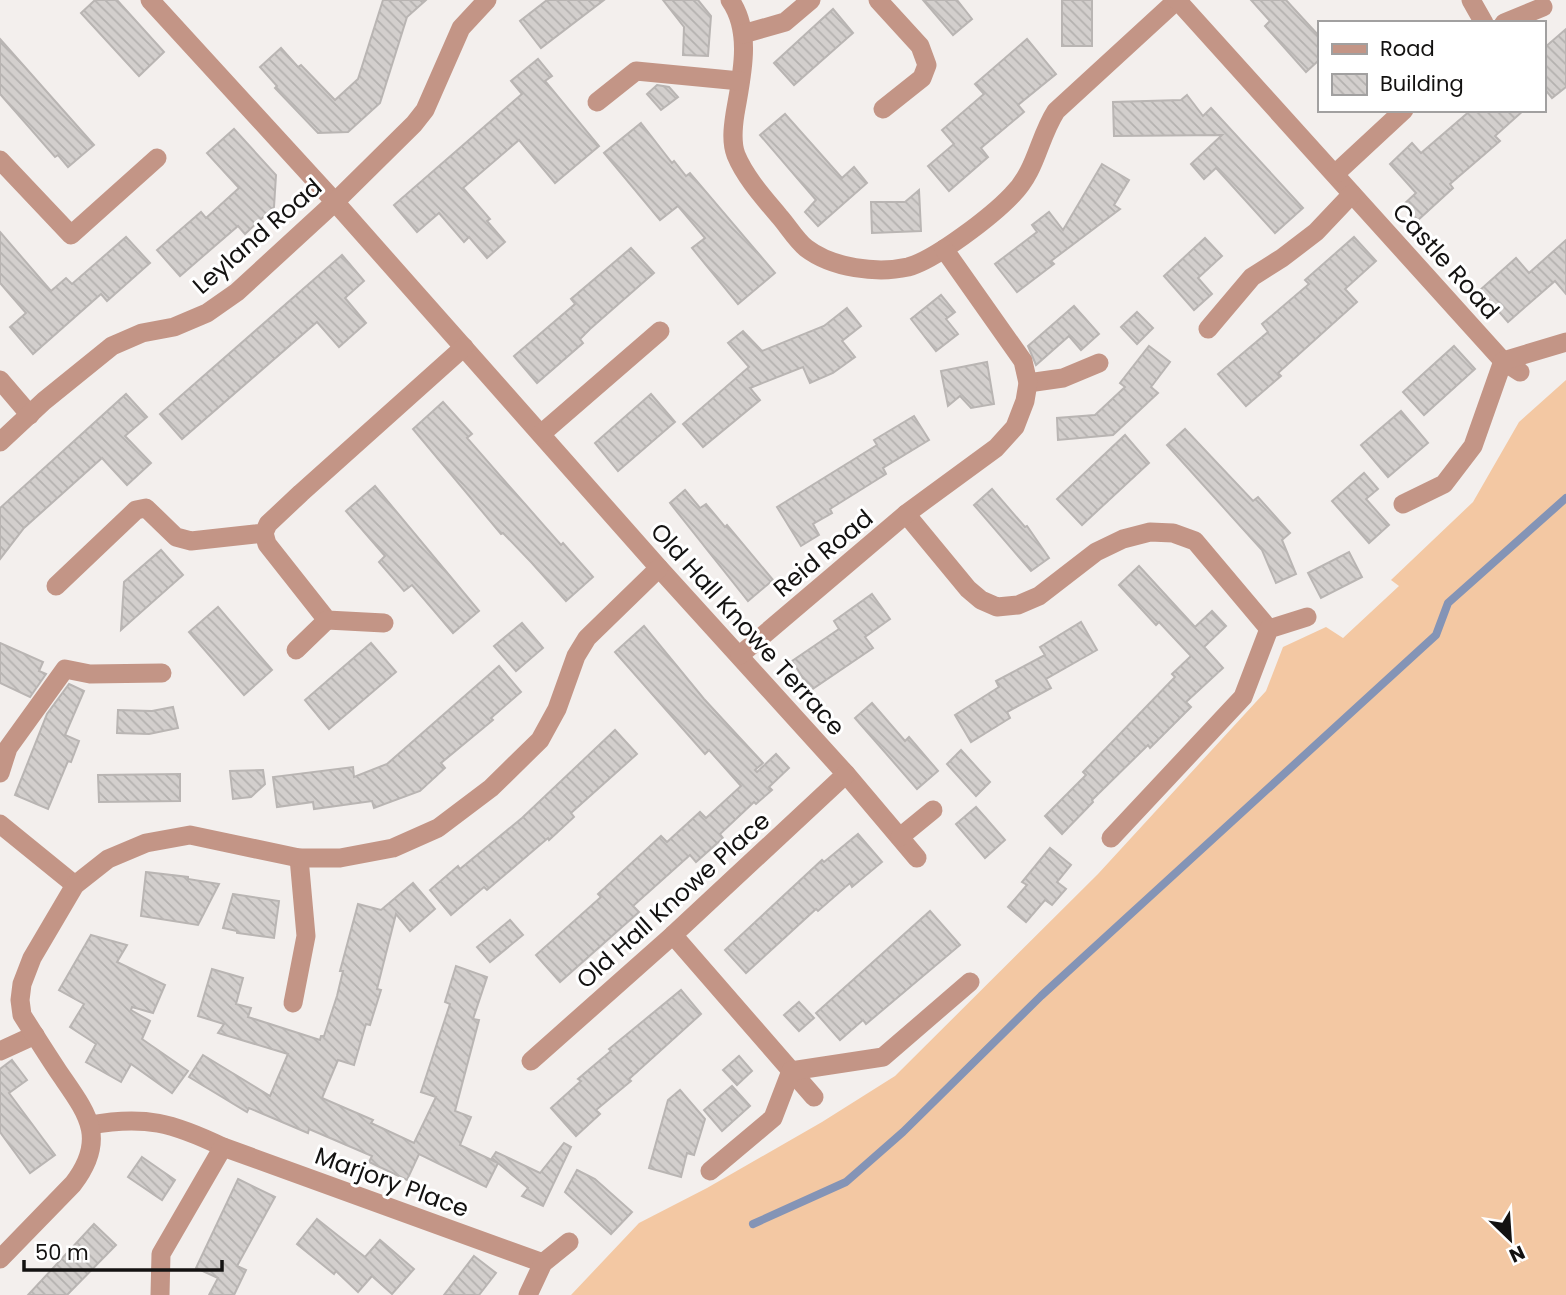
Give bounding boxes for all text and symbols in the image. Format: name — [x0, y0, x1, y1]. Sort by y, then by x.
legend — [1318, 21, 1545, 112]
text: Road — [1380, 34, 1435, 63]
text: Building — [1380, 69, 1464, 98]
street label: Leyland Road — [185, 171, 329, 301]
street label: Castle Road — [1385, 196, 1507, 326]
street label: Reid Road — [766, 502, 880, 604]
street label: Old Hall Knowe Terrace — [643, 515, 853, 743]
street label: Old Hall Knowe Place — [569, 804, 777, 996]
street label: Marjory Place — [310, 1139, 474, 1225]
north arrow — [1475, 1204, 1545, 1274]
scale bar — [24, 1228, 222, 1272]
text: 50 m — [35, 1238, 89, 1267]
text: N — [1505, 1239, 1529, 1269]

